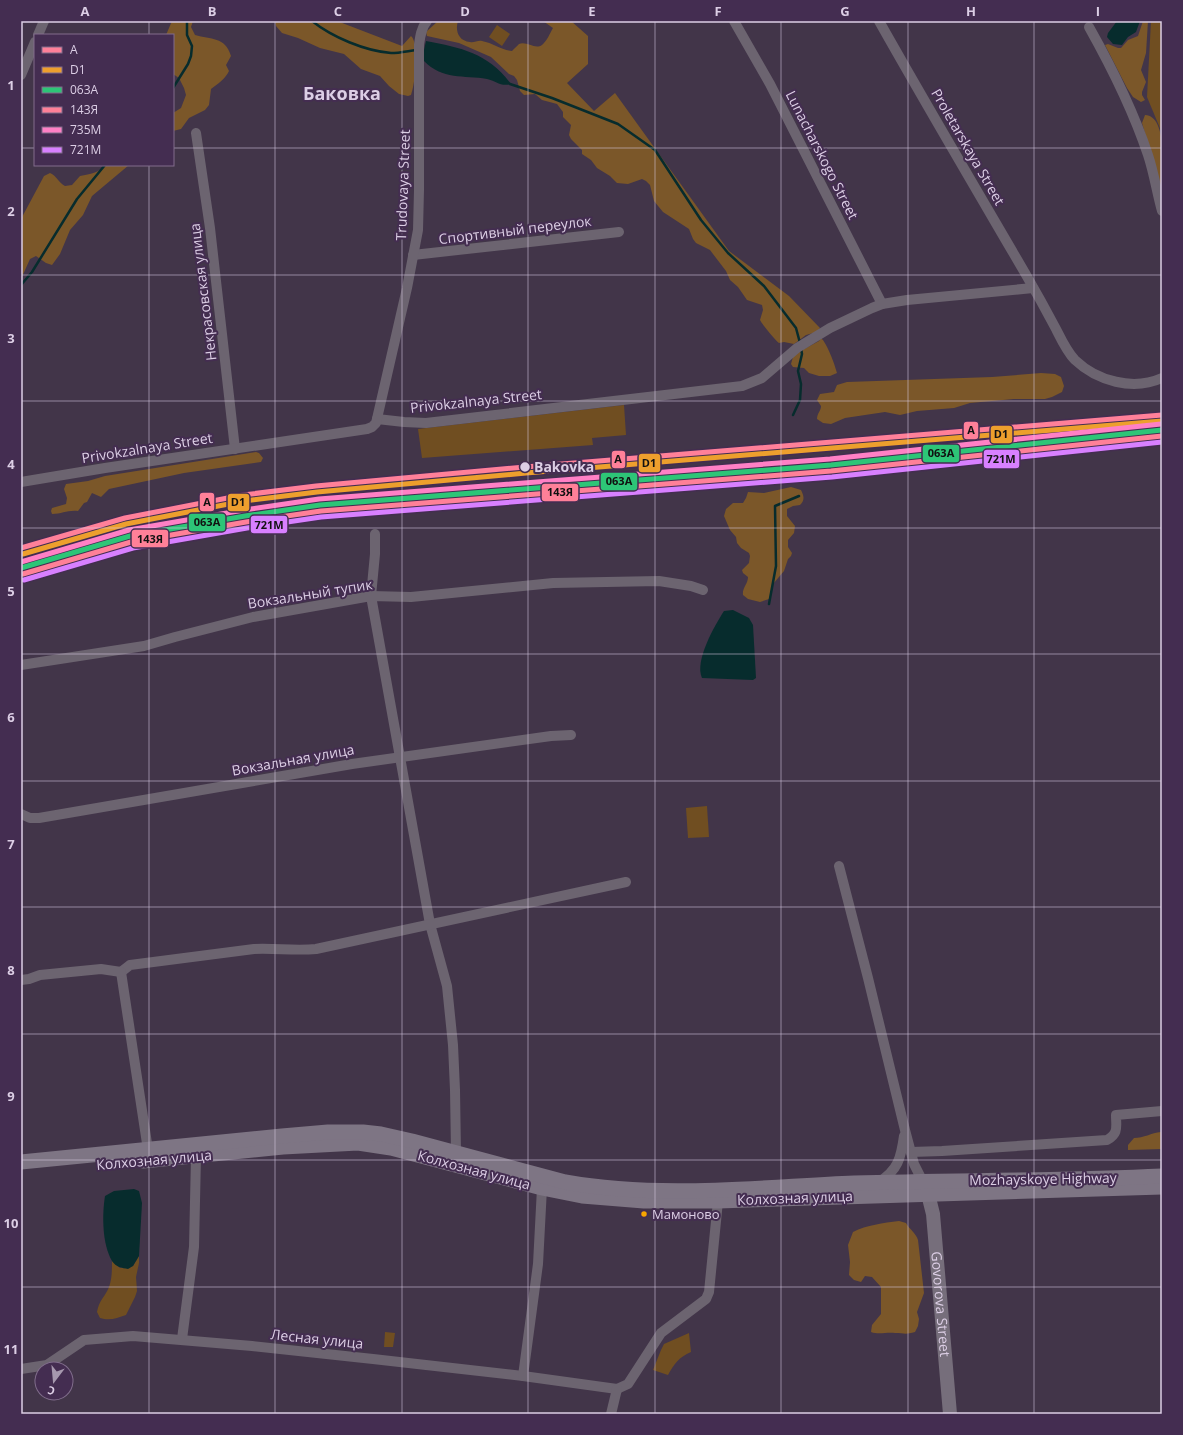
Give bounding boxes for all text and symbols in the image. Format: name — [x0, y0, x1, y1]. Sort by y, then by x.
text: A — [81, 2, 90, 20]
text: B — [208, 2, 217, 20]
text: C — [334, 2, 342, 20]
text: D — [460, 2, 470, 20]
text: E — [588, 2, 596, 20]
text: F — [714, 2, 722, 20]
text: G — [840, 2, 850, 20]
text: H — [966, 2, 976, 20]
text: I — [1096, 2, 1100, 20]
legend — [34, 34, 174, 166]
text: A — [70, 41, 78, 58]
text: D1 — [70, 61, 86, 78]
text: 1 — [7, 76, 15, 94]
text: 063А — [70, 81, 99, 98]
district label: Баковка — [303, 81, 381, 105]
street label: Proletarskaya Street — [927, 85, 1010, 209]
street label: Lunacharskogo Street — [782, 87, 863, 222]
text: 143Я — [70, 101, 98, 118]
text: 735М — [70, 121, 101, 138]
street label: Trudovaya Street — [391, 129, 414, 241]
text: 721М — [70, 141, 101, 158]
text: 2 — [7, 202, 15, 220]
street label: Спортивный переулок — [437, 211, 593, 248]
street label: Некрасовская улица — [185, 222, 220, 362]
text: 3 — [7, 329, 15, 347]
street label: Privokzalnaya Street — [409, 384, 543, 417]
line badge: A — [963, 421, 979, 440]
text: A — [967, 422, 975, 437]
line badge: D1 — [990, 425, 1013, 444]
text: D1 — [994, 426, 1008, 441]
street label: Privokzalnaya Street — [80, 428, 214, 467]
line badge: 063А — [922, 444, 960, 463]
text: 063А — [928, 445, 955, 460]
line badge: 721М — [983, 449, 1020, 469]
line badge: A — [611, 450, 626, 469]
text: A — [614, 451, 622, 466]
text: 721М — [986, 451, 1016, 466]
line badge: D1 — [638, 453, 661, 473]
text: 4 — [7, 455, 15, 473]
text: D1 — [642, 455, 656, 470]
place label: Bakovka — [534, 457, 594, 476]
marker: Bakovka — [518, 460, 532, 474]
line badge: 063А — [600, 472, 638, 491]
text: 063А — [606, 473, 633, 488]
line badge: 143Я — [541, 483, 579, 502]
text: 143Я — [547, 484, 573, 499]
line badge: A — [199, 492, 215, 512]
line badge: D1 — [227, 493, 250, 512]
text: A — [203, 494, 211, 509]
text: D1 — [231, 494, 245, 509]
line badge: 063А — [188, 513, 226, 532]
text: 063А — [194, 514, 221, 529]
line badge: 721М — [250, 515, 288, 534]
text: 721М — [254, 517, 284, 532]
line badge: 143Я — [131, 529, 169, 548]
text: 143Я — [137, 531, 163, 546]
street label: Вокзальный тупик — [246, 574, 374, 613]
text: 5 — [7, 582, 15, 600]
text: 6 — [7, 708, 15, 726]
street label: Вокзальная улица — [230, 739, 356, 780]
text: 7 — [7, 835, 15, 853]
text: 8 — [7, 961, 15, 979]
text: 9 — [7, 1087, 15, 1105]
street label: Колхозная улица — [95, 1145, 213, 1174]
street label: Колхозная улица — [416, 1145, 533, 1194]
street label: Mozhayskoye Highway — [969, 1168, 1118, 1189]
street label: Колхозная улица — [737, 1186, 853, 1209]
place label: Мамоново — [652, 1205, 720, 1223]
marker: Мамоново — [639, 1209, 649, 1219]
text: 10 — [4, 1214, 18, 1232]
street label: Govorova Street — [927, 1251, 955, 1358]
street label: Лесная улица — [270, 1324, 364, 1353]
text: 11 — [4, 1340, 18, 1358]
north arrow — [34, 1361, 74, 1401]
text: С — [46, 1383, 57, 1399]

